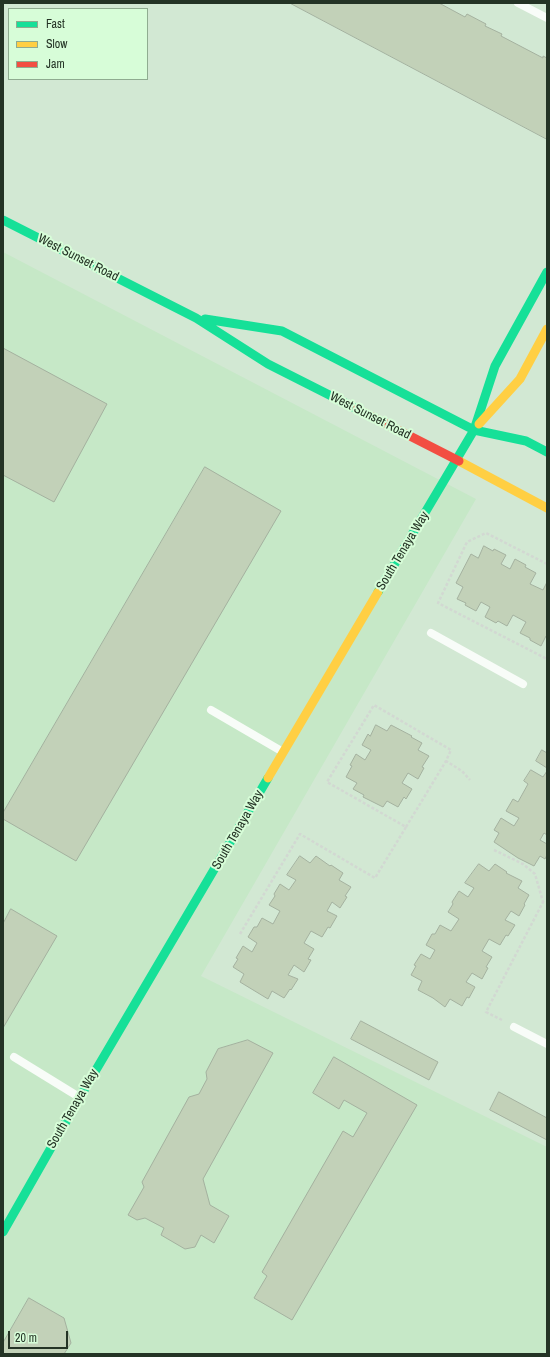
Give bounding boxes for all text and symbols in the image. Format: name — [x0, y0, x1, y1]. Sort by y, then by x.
legend — [8, 8, 148, 80]
text: Fast — [46, 16, 65, 32]
text: Slow — [46, 36, 67, 52]
text: Jam — [46, 56, 65, 72]
street label: West Sunset Road — [35, 231, 121, 285]
street label: West Sunset Road — [327, 389, 413, 443]
street label: South Tenaya Way — [373, 509, 433, 593]
street label: South Tenaya Way — [209, 788, 267, 872]
street label: South Tenaya Way — [44, 1067, 102, 1151]
scale bar — [10, 1323, 70, 1349]
text: 20 m — [15, 1330, 37, 1346]

